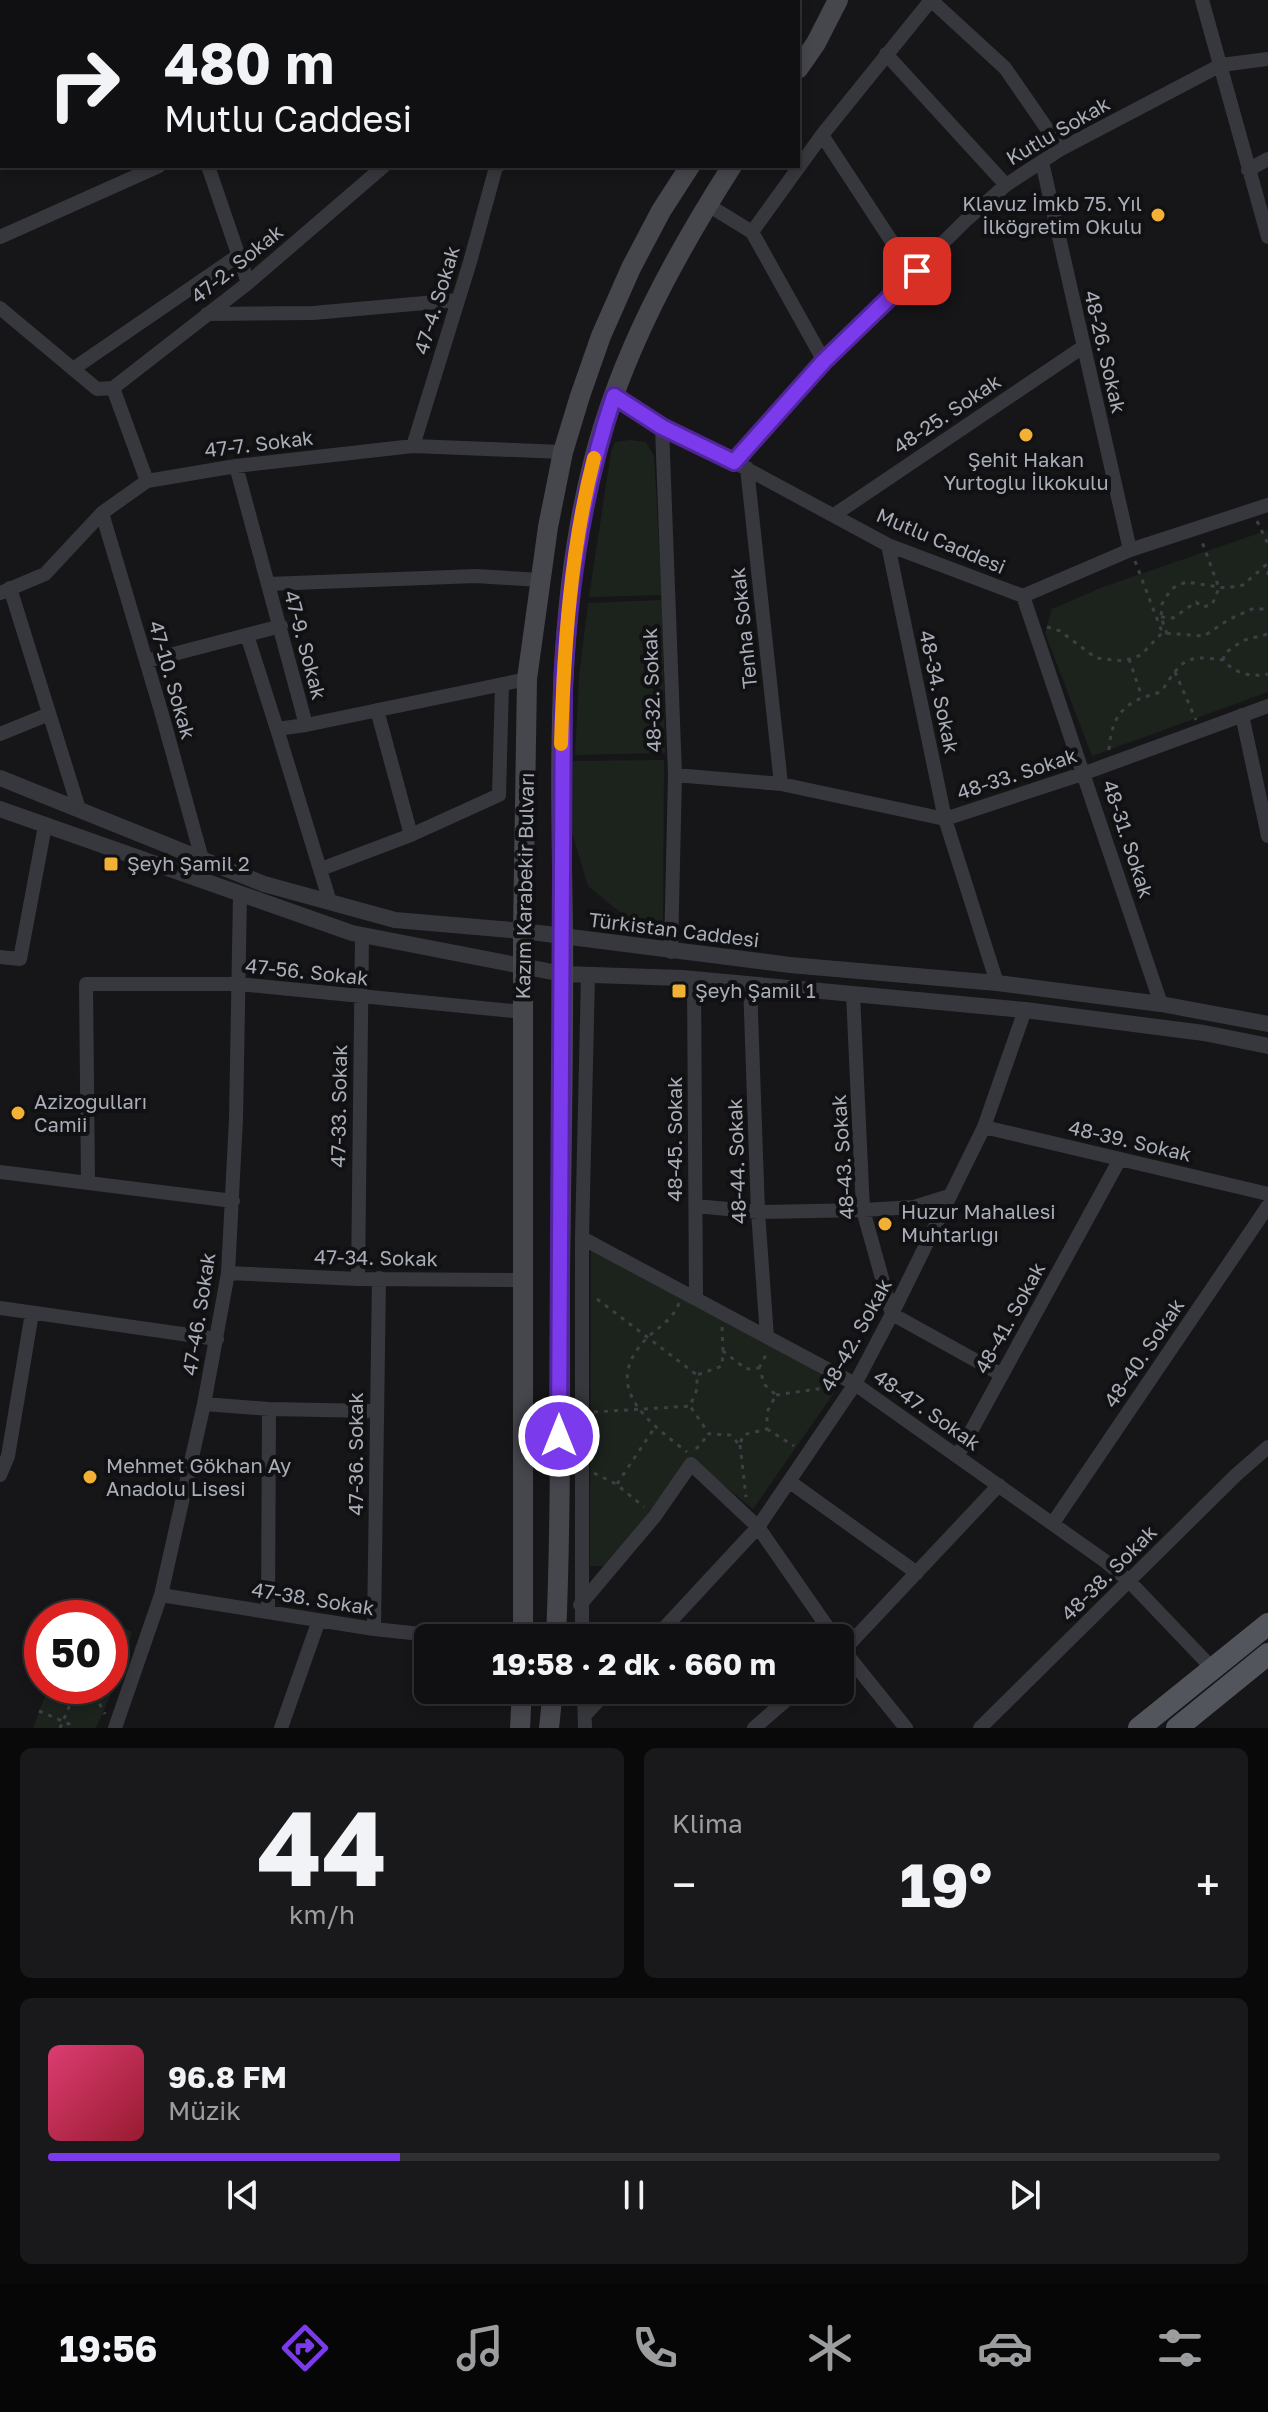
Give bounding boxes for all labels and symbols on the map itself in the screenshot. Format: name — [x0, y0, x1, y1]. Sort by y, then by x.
street label: Kutlu Sokak — [1001, 91, 1114, 169]
place label: Klavuz İmkb 75. Yıl İlköğretim Okulu — [962, 191, 1142, 238]
marker: Klavuz İmkb 75. Yıl İlköğretim Okulu — [1149, 206, 1167, 224]
street label: 47-2. Sokak — [185, 219, 287, 308]
pin — [883, 237, 951, 305]
street label: 47-4. Sokak — [408, 243, 464, 357]
street label: 48-26. Sokak — [1080, 288, 1132, 415]
street label: 48-25. Sokak — [888, 368, 1005, 458]
street label: 47-7. Sokak — [203, 424, 315, 462]
marker: Şehit Hakan Yurtoğlu İlkokulu — [1017, 426, 1035, 444]
place label: Şehit Hakan Yurtoğlu İlkokulu — [943, 447, 1109, 494]
street label: Mutlu Caddesi — [873, 502, 1010, 578]
street label: Tenha Sokak — [725, 566, 761, 690]
street label: 47-9. Sokak — [280, 588, 332, 702]
street label: 47-10. Sokak — [145, 618, 201, 742]
street label: 48-32. Sokak — [637, 627, 665, 753]
street label: 48-34. Sokak — [915, 628, 965, 756]
street label: 48-33. Sokak — [954, 742, 1080, 804]
street label: Kazım Karabekir Bulvarı — [510, 772, 538, 1000]
street label: 48-31. Sokak — [1099, 777, 1159, 901]
place label: Şeyh Şamil 2 — [127, 851, 250, 875]
marker: Şeyh Şamil 2 — [102, 855, 120, 873]
street label: Türkistan Caddesi — [587, 907, 761, 951]
street label: 47-56. Sokak — [244, 953, 370, 989]
place label: Şeyh Şamil 1 — [695, 978, 816, 1002]
marker: Şeyh Şamil 1 — [670, 982, 688, 1000]
street label: 47-33. Sokak — [325, 1044, 351, 1168]
street label: 48-45. Sokak — [662, 1076, 686, 1202]
place label: Azizoğulları Camii — [34, 1089, 147, 1136]
street label: 48-43. Sokak — [826, 1094, 858, 1220]
street label: 48-44. Sokak — [722, 1098, 750, 1224]
marker: Azizoğulları Camii — [9, 1104, 27, 1122]
street label: 48-39. Sokak — [1066, 1114, 1194, 1166]
place label: Huzur Mahallesi Muhtarlığı — [901, 1199, 1056, 1246]
marker: Huzur Mahallesi Muhtarlığı — [876, 1215, 894, 1233]
street label: 47-34. Sokak — [314, 1244, 438, 1270]
street label: 47-46. Sokak — [176, 1251, 220, 1377]
street label: 48-41. Sokak — [969, 1258, 1050, 1377]
street label: 48-42. Sokak — [814, 1274, 896, 1395]
street label: 48-40. Sokak — [1098, 1293, 1188, 1411]
street label: 48-47. Sokak — [870, 1364, 985, 1455]
street label: 47-36. Sokak — [343, 1392, 367, 1516]
position arrow — [517, 1394, 601, 1478]
place label: Mehmet Gökhan Ay Anadolu Lisesi — [106, 1453, 291, 1500]
marker: Mehmet Gökhan Ay Anadolu Lisesi — [81, 1468, 99, 1486]
street label: 48-38. Sokak — [1055, 1519, 1161, 1625]
street label: 47-38. Sokak — [250, 1576, 376, 1620]
speed limit sign: 50 — [24, 1600, 128, 1704]

